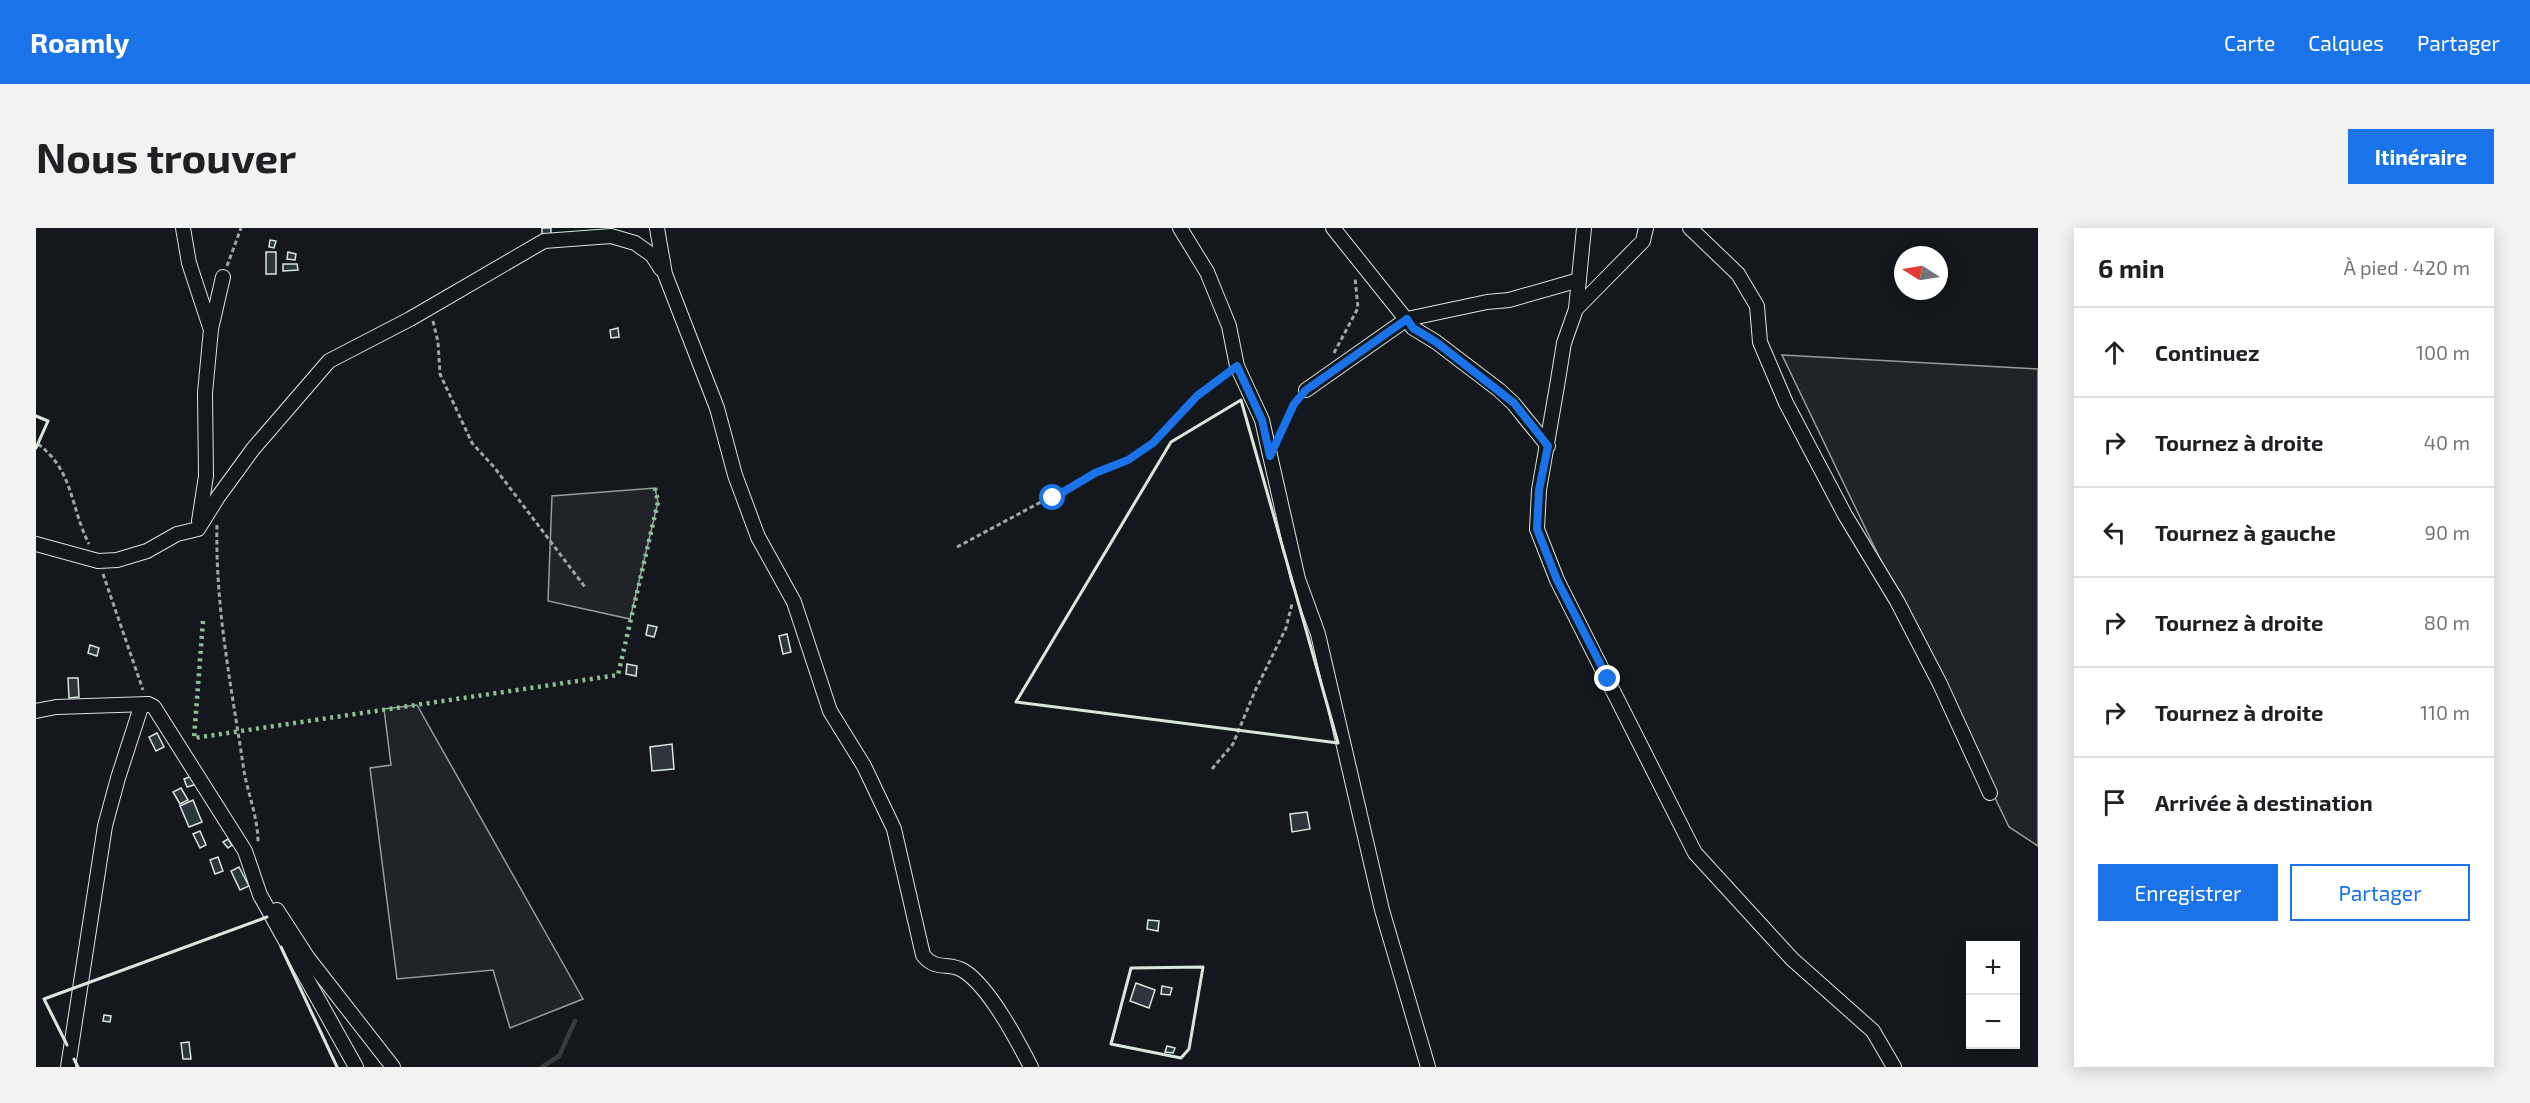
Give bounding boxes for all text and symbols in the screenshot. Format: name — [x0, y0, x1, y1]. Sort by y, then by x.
text: Roamly — [30, 25, 129, 59]
text: Carte — [2224, 30, 2275, 55]
text: Calques — [2308, 30, 2384, 55]
text: Partager — [2417, 30, 2500, 55]
button: Itinéraire — [2348, 129, 2494, 184]
text: Nous trouver — [36, 131, 296, 181]
north arrow — [1894, 246, 1948, 300]
text: 6 min — [2098, 252, 2165, 283]
text: À pied · 420 m — [2344, 255, 2470, 279]
icon: ahead — [2098, 336, 2131, 369]
text: Continuez — [2155, 339, 2259, 365]
text: 100 m — [2416, 340, 2470, 364]
icon: right — [2098, 426, 2131, 459]
text: Tournez à droite — [2155, 429, 2324, 455]
text: 40 m — [2424, 430, 2470, 454]
route start — [1039, 484, 1065, 510]
icon: left — [2098, 516, 2131, 549]
text: Tournez à gauche — [2155, 519, 2336, 545]
text: 90 m — [2425, 520, 2470, 544]
icon: right — [2098, 606, 2131, 639]
text: Tournez à droite — [2155, 609, 2324, 635]
text: 80 m — [2424, 610, 2470, 634]
route end — [1594, 665, 1620, 691]
icon: right — [2098, 696, 2131, 729]
text: Tournez à droite — [2155, 699, 2324, 725]
text: 110 m — [2420, 700, 2470, 724]
icon: arrive — [2098, 786, 2131, 819]
text: Arrivée à destination — [2155, 789, 2373, 815]
button: Enregistrer — [2098, 864, 2278, 921]
button: Partager — [2290, 864, 2470, 921]
map controls — [1966, 941, 2020, 1049]
button: + — [1966, 941, 2020, 995]
button: − — [1966, 995, 2020, 1049]

